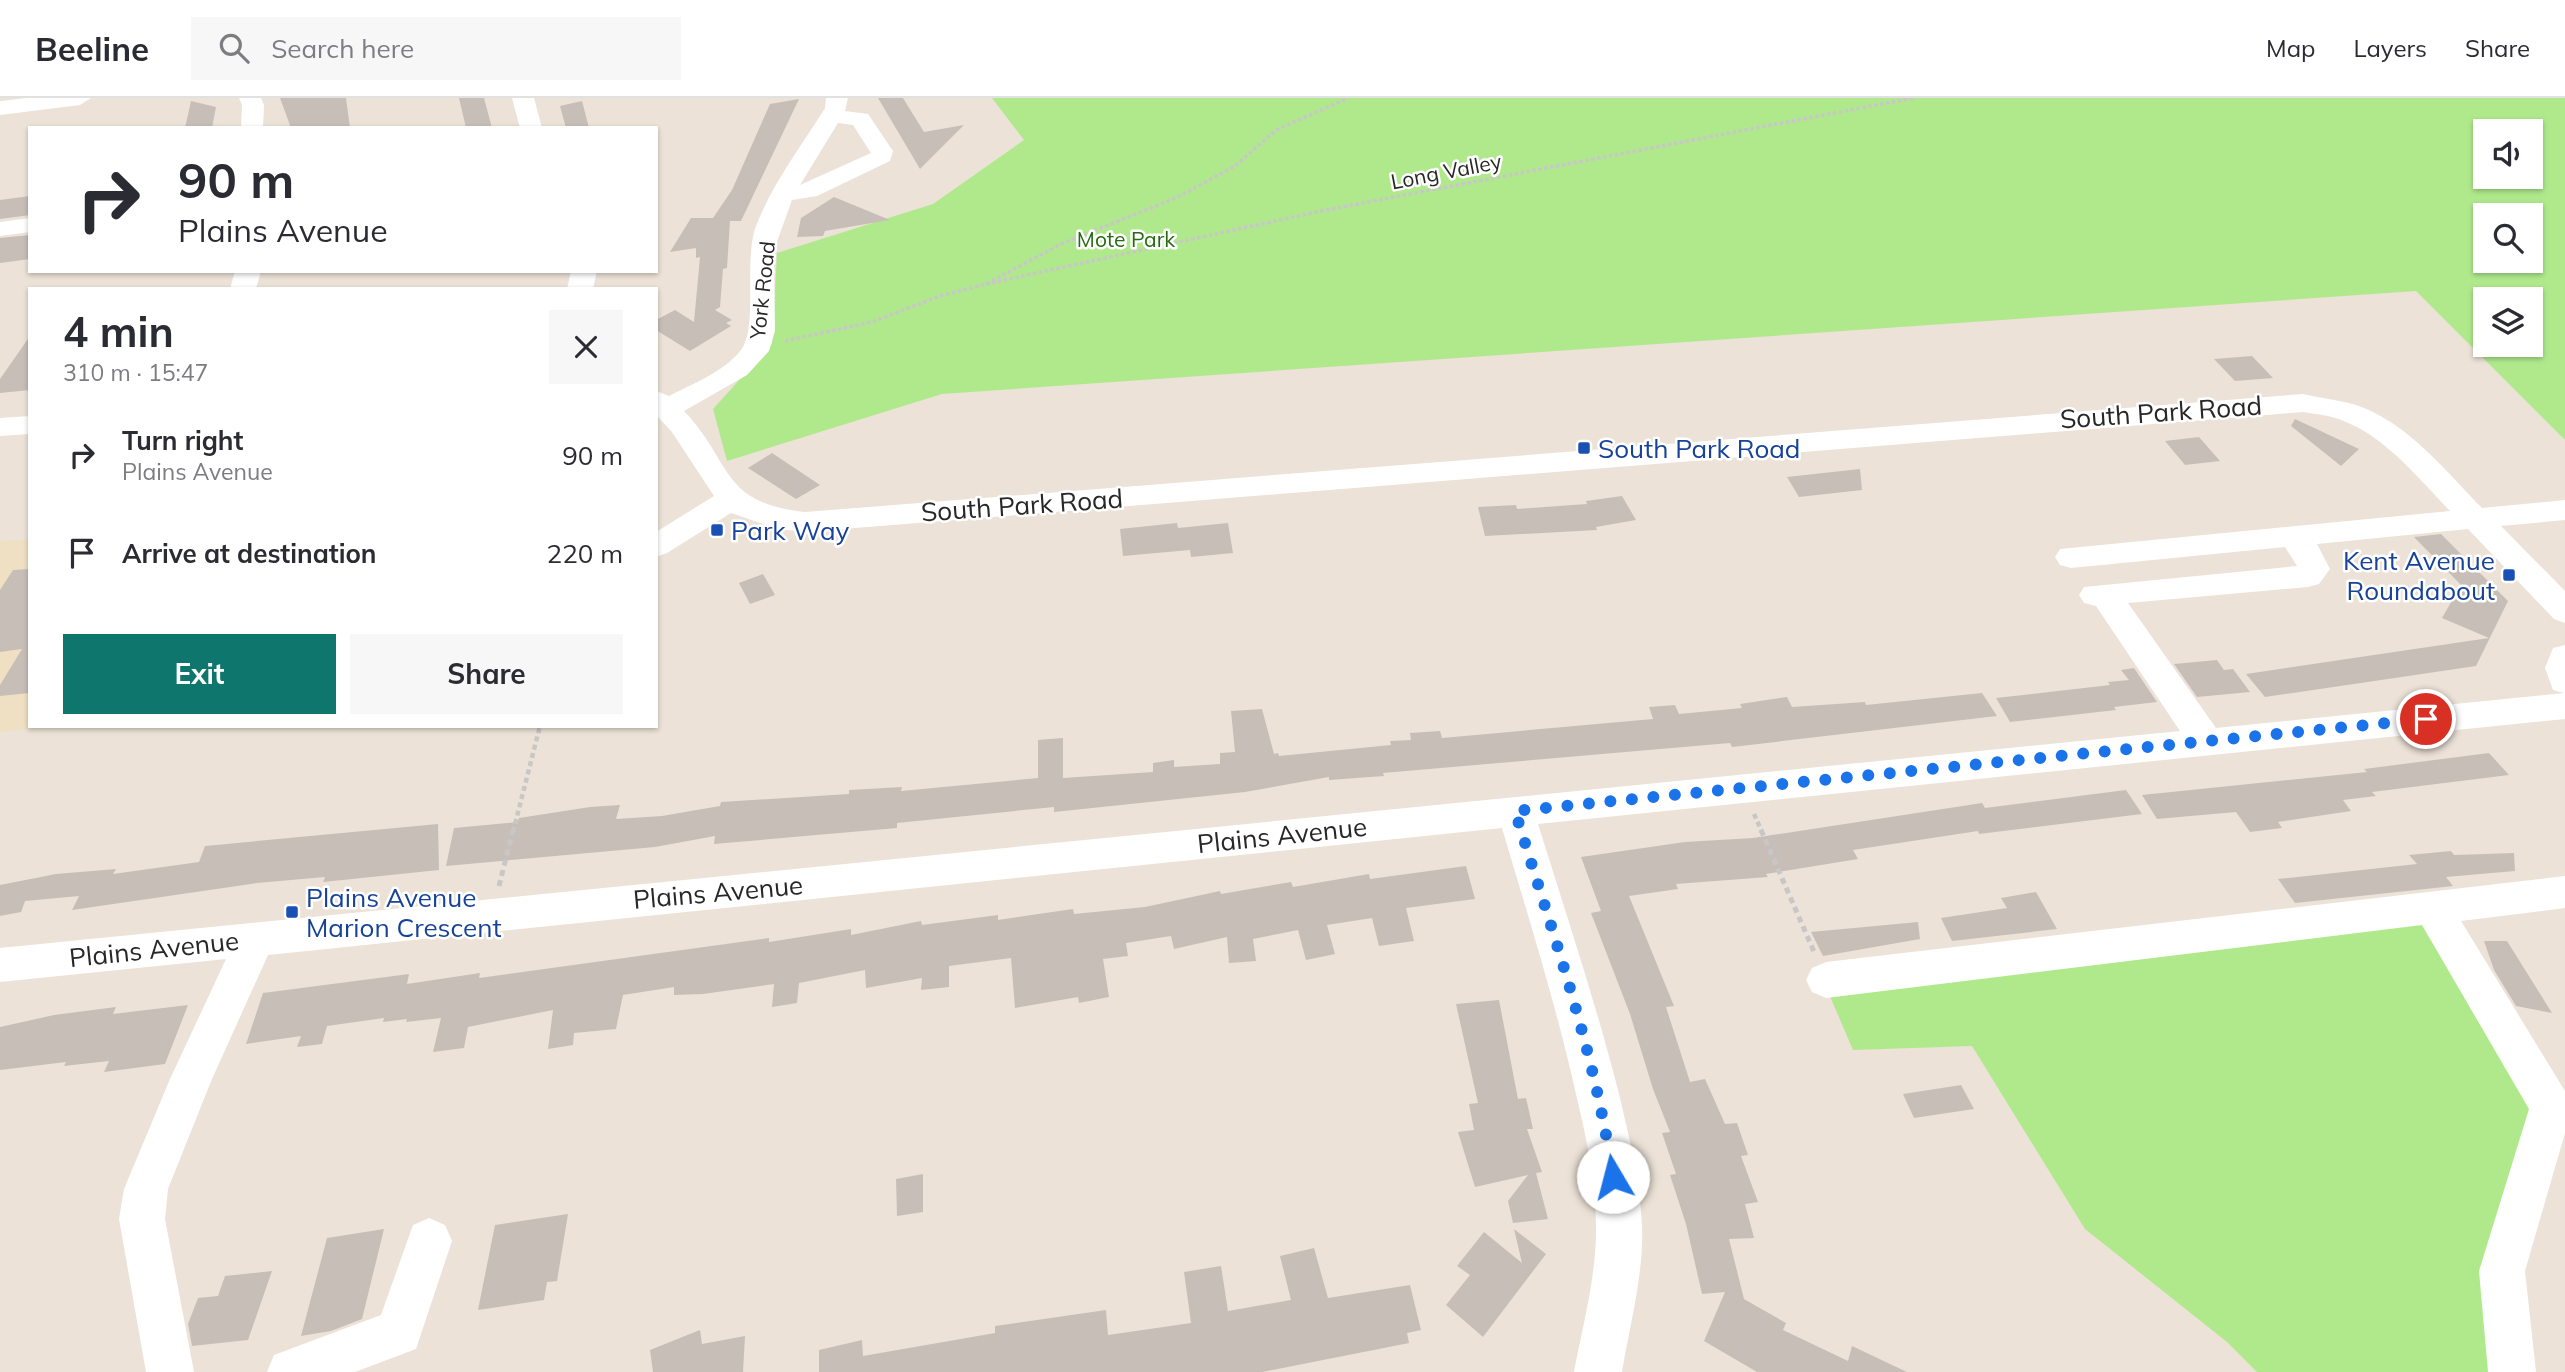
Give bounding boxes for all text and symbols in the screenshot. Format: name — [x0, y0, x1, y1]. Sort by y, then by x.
search box — [191, 17, 681, 80]
text: Beeline — [35, 28, 149, 69]
icon: search — [215, 29, 253, 67]
text: Search here — [271, 32, 414, 65]
text: Map — [2266, 33, 2315, 63]
text: Layers — [2353, 33, 2427, 63]
text: Share — [2465, 33, 2530, 63]
map controls — [2473, 119, 2543, 357]
button: sound — [2473, 119, 2543, 189]
street label: Long Valley — [1388, 148, 1504, 194]
text: 90 m — [178, 149, 294, 210]
icon: right — [63, 154, 154, 245]
button: search — [2473, 203, 2543, 273]
text: Plains Avenue — [178, 210, 388, 250]
park label: Mote Park — [1077, 226, 1175, 252]
street label: York Road — [744, 240, 780, 341]
button: layers — [2473, 287, 2543, 357]
text: 4 min — [63, 305, 174, 358]
button: close — [549, 310, 623, 384]
text: 310 m · 15:47 — [63, 358, 208, 387]
street label: South Park Road — [2059, 388, 2263, 436]
text: Turn right — [122, 424, 243, 457]
place label: South Park Road — [1598, 432, 1800, 465]
icon: right — [63, 436, 101, 474]
text: 90 m — [562, 439, 623, 472]
marker: South Park Road — [1576, 440, 1592, 456]
text: Plains Avenue — [122, 457, 273, 486]
street label: South Park Road — [920, 481, 1124, 529]
place label: Park Way — [731, 514, 849, 547]
marker: Park Way — [709, 522, 725, 538]
icon: arrive — [63, 534, 101, 572]
text: Arrive at destination — [122, 537, 377, 570]
text: 220 m — [547, 537, 623, 570]
place label: Kent Avenue Roundabout — [2343, 544, 2495, 607]
marker: Kent Avenue Roundabout — [2501, 567, 2517, 583]
button: Exit — [63, 634, 336, 714]
button: Share — [350, 634, 623, 714]
pin — [2396, 689, 2456, 749]
icon: arrive — [2407, 700, 2445, 738]
street label: Plains Avenue — [1196, 810, 1368, 860]
street label: Plains Avenue — [632, 868, 804, 916]
place label: Plains Avenue Marion Crescent — [306, 881, 502, 944]
marker: Plains Avenue Marion Crescent — [284, 904, 300, 920]
street label: Plains Avenue — [68, 924, 240, 974]
position arrow — [1576, 1140, 1650, 1214]

